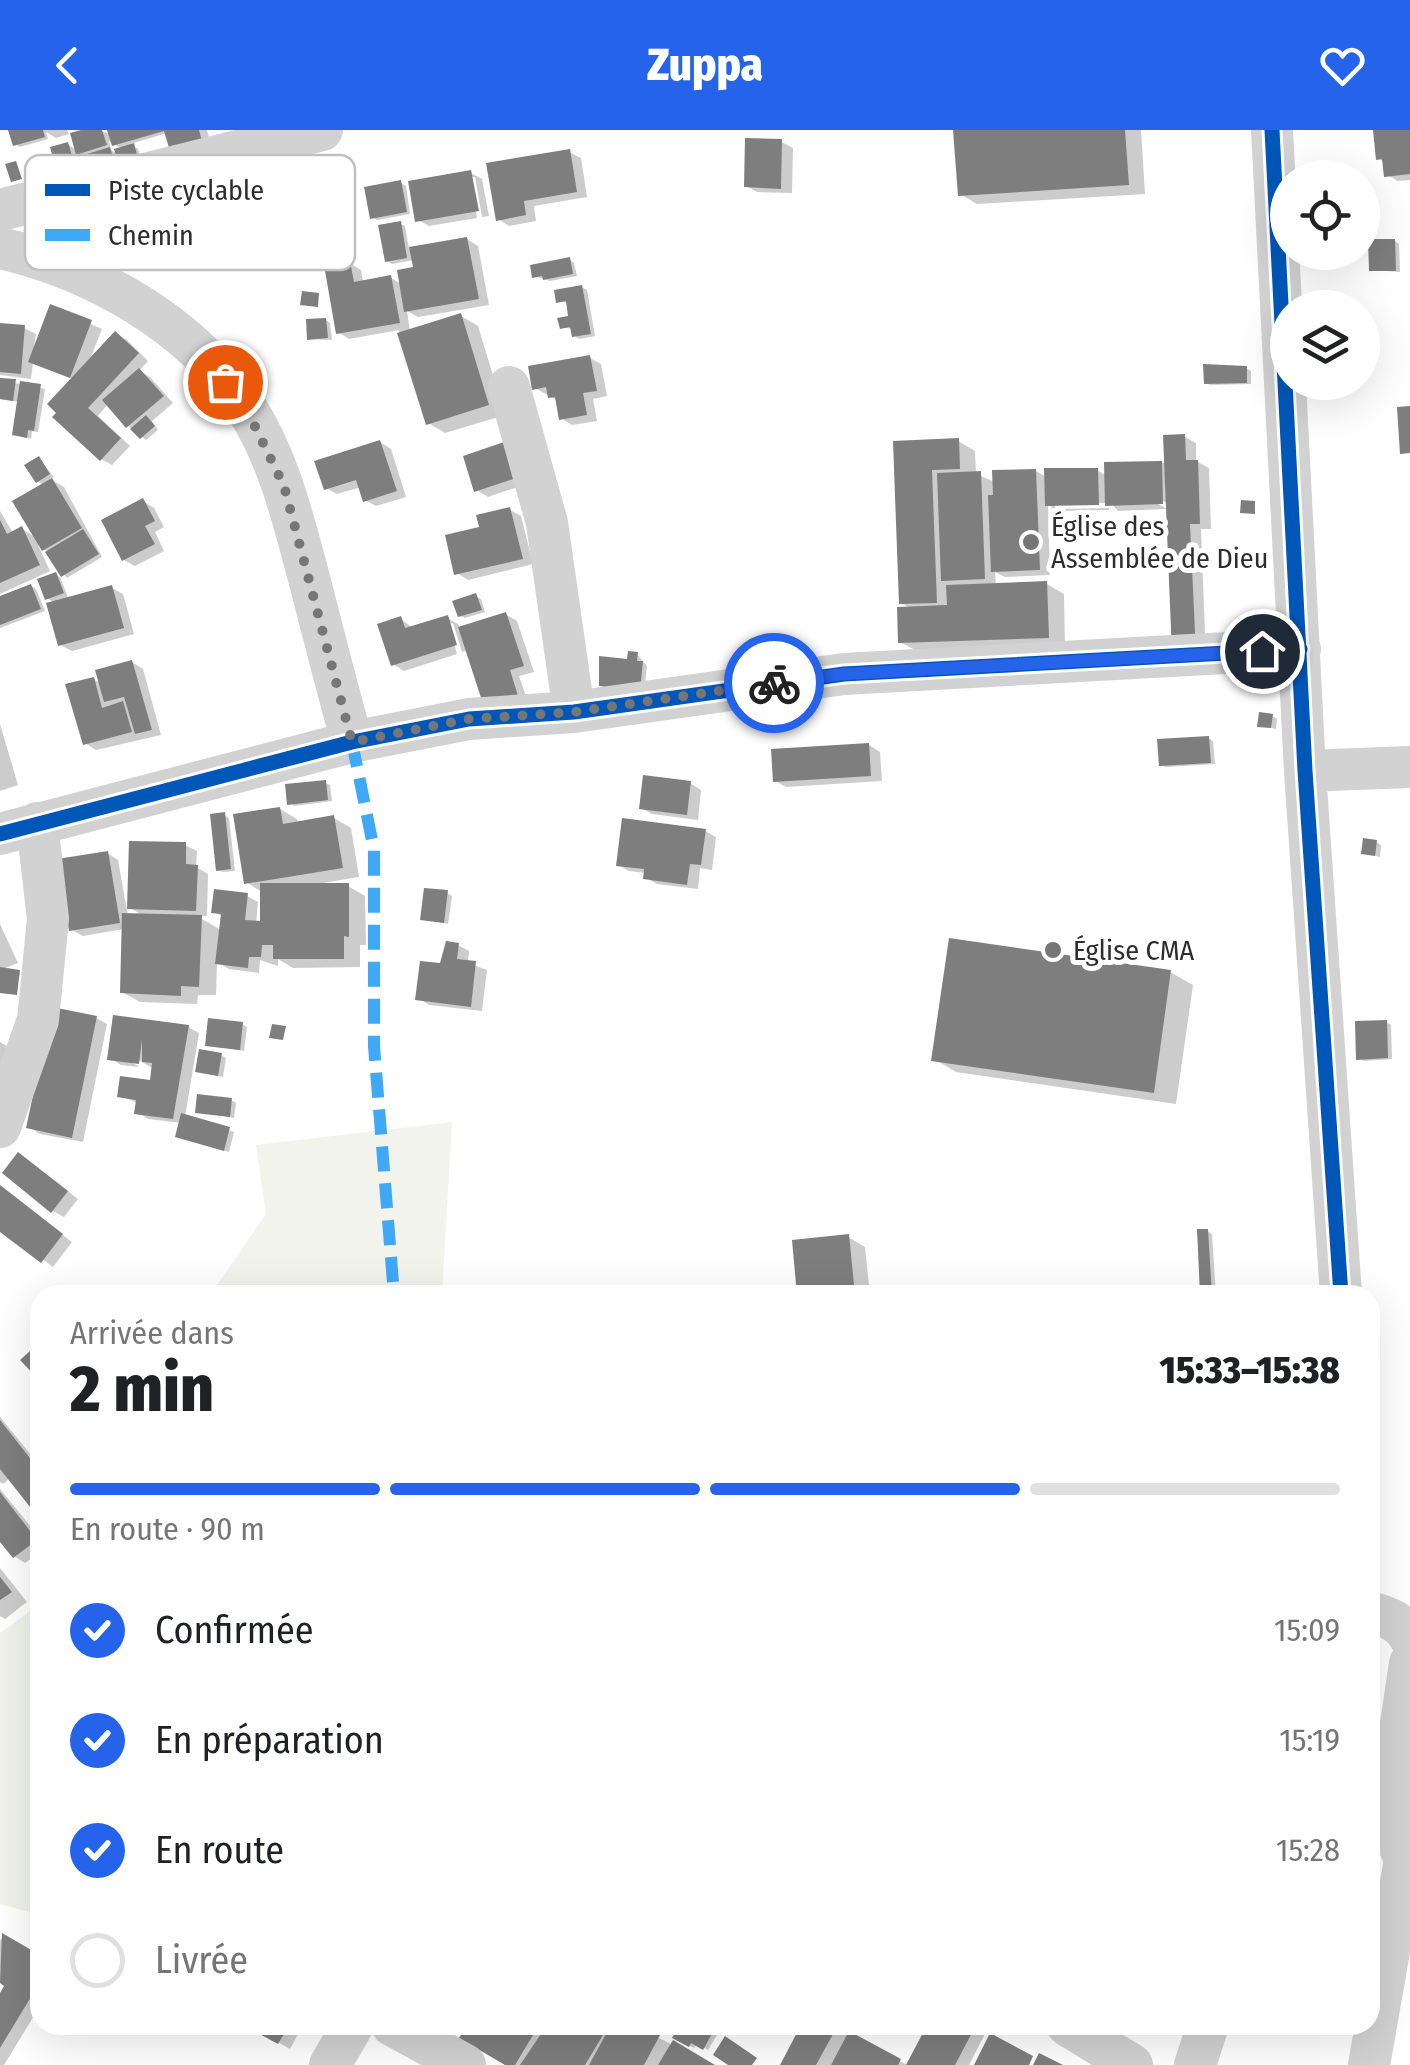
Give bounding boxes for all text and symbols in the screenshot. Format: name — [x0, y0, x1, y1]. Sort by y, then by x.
icon: back — [40, 38, 95, 93]
text: Zuppa — [647, 38, 763, 92]
icon: heart — [1315, 38, 1370, 93]
legend — [25, 155, 355, 270]
map controls — [1270, 160, 1380, 400]
button: locate — [1270, 160, 1380, 270]
text: Piste cyclable — [108, 174, 264, 207]
text: Chemin — [108, 219, 194, 252]
button: layers — [1270, 290, 1380, 400]
pin — [183, 340, 268, 425]
icon: bag — [198, 355, 253, 410]
place label: Église des Assemblée de Dieu — [1051, 510, 1268, 575]
marker: Église des Assemblée de Dieu — [1020, 531, 1042, 553]
pin — [1220, 609, 1305, 694]
icon: home — [1235, 624, 1290, 679]
courier — [724, 633, 824, 733]
icon: bike — [747, 656, 802, 711]
place label: Église CMA — [1073, 934, 1195, 967]
marker: Église CMA — [1042, 939, 1064, 961]
text: Arrivée dans — [70, 1314, 234, 1352]
text: 15:33–15:38 — [1160, 1347, 1340, 1393]
text: 2 min — [70, 1350, 214, 1428]
text: En route · 90 m — [70, 1510, 265, 1548]
icon: check — [70, 1603, 125, 1658]
text: Confirmée — [155, 1607, 313, 1653]
text: 15:09 — [1274, 1611, 1340, 1649]
icon: check — [70, 1713, 125, 1768]
text: En préparation — [155, 1717, 384, 1763]
text: 15:19 — [1279, 1721, 1340, 1759]
icon: check — [70, 1823, 125, 1878]
text: En route — [155, 1827, 284, 1873]
text: 15:28 — [1276, 1831, 1340, 1869]
text: Livrée — [155, 1937, 248, 1983]

